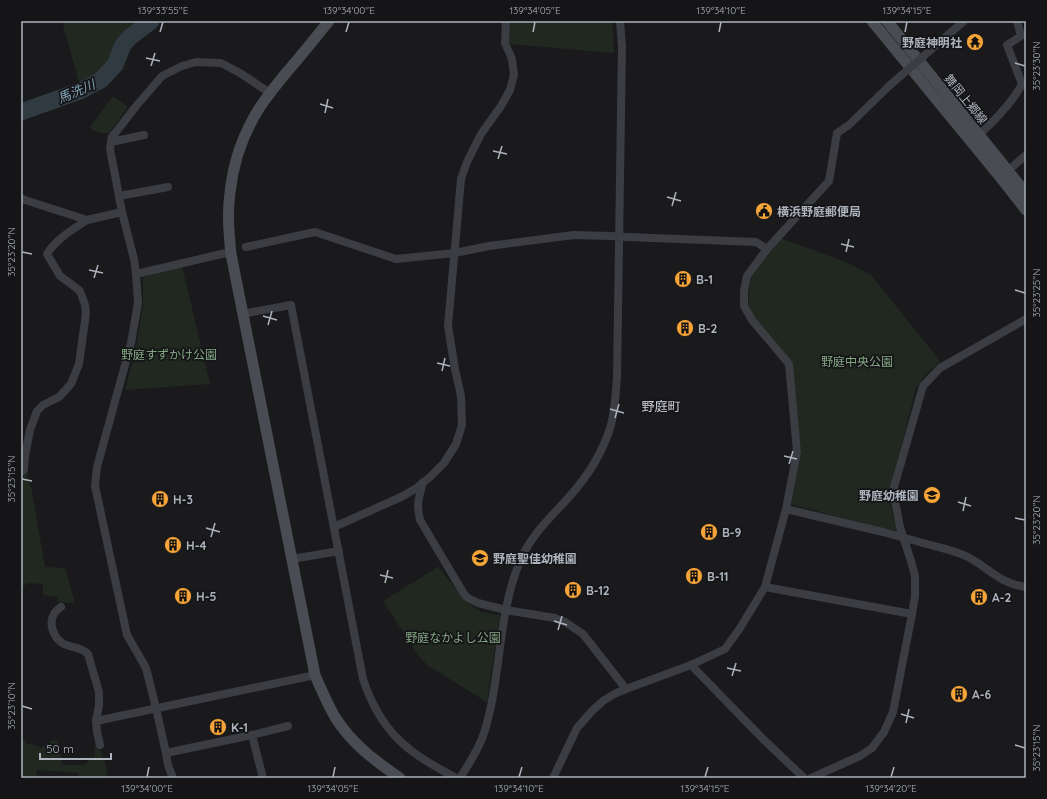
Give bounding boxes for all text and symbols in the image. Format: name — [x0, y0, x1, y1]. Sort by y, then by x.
text: 139°33'55"E — [138, 4, 189, 17]
text: 139°34'00"E — [323, 4, 375, 17]
text: 139°34'05"E — [509, 4, 561, 17]
text: 139°34'10"E — [696, 4, 746, 17]
text: 139°34'15"E — [883, 4, 932, 17]
temple icon: 野庭神明社 — [965, 32, 985, 52]
place label: 野庭神明社 — [902, 35, 962, 50]
text: 35°23'30"N — [1030, 41, 1043, 91]
street label: 舞岡上郷線 — [941, 71, 991, 127]
water label: 馬洗川 — [55, 75, 99, 106]
public building icon: 横浜野庭郵便局 — [754, 201, 774, 221]
place label: 横浜野庭郵便局 — [777, 204, 861, 219]
text: 35°23'20"N — [5, 227, 18, 277]
building icon: B-1 — [673, 269, 693, 289]
text: 35°23'25"N — [1030, 269, 1043, 317]
place label: B-1 — [696, 272, 713, 287]
building icon: B-2 — [675, 318, 695, 338]
place label: B-2 — [698, 321, 718, 336]
park label: 野庭すずかけ公園 — [121, 347, 217, 362]
park label: 野庭中央公園 — [821, 354, 893, 369]
district label: 野庭町 — [641, 398, 681, 414]
text: 35°23'15"N — [5, 456, 18, 502]
school or university icon: 野庭幼稚園 — [922, 485, 942, 505]
place label: 野庭幼稚園 — [859, 488, 919, 503]
building icon: H-3 — [150, 489, 170, 509]
place label: H-3 — [173, 492, 193, 507]
text: 35°23'20"N — [1030, 495, 1043, 545]
building icon: B-9 — [699, 522, 719, 542]
place label: B-9 — [722, 525, 742, 540]
building icon: H-4 — [163, 535, 183, 555]
place label: H-4 — [186, 538, 206, 553]
school or university icon: 野庭聖佳幼稚園 — [470, 548, 490, 568]
place label: 野庭聖佳幼稚園 — [493, 551, 577, 566]
building icon: B-11 — [684, 566, 704, 586]
place label: B-11 — [707, 569, 728, 584]
building icon: B-12 — [563, 580, 583, 600]
place label: B-12 — [586, 583, 610, 598]
building icon: H-5 — [173, 586, 193, 606]
building icon: A-2 — [969, 587, 989, 607]
place label: H-5 — [196, 589, 216, 604]
place label: A-2 — [992, 590, 1011, 605]
park label: 野庭なかよし公園 — [405, 630, 501, 645]
text: 35°23'10"N — [5, 682, 18, 730]
building icon: A-6 — [949, 684, 969, 704]
place label: A-6 — [972, 687, 991, 702]
building icon: K-1 — [208, 717, 228, 737]
place label: K-1 — [231, 720, 248, 735]
text: 35°23'15"N — [1030, 725, 1043, 771]
scale bar — [40, 735, 111, 761]
text: 50 m — [46, 741, 74, 756]
text: 139°34'00"E — [121, 782, 173, 795]
text: 139°34'05"E — [307, 782, 359, 795]
text: 139°34'10"E — [494, 782, 544, 795]
text: 139°34'15"E — [681, 782, 730, 795]
text: 139°34'20"E — [865, 782, 917, 795]

